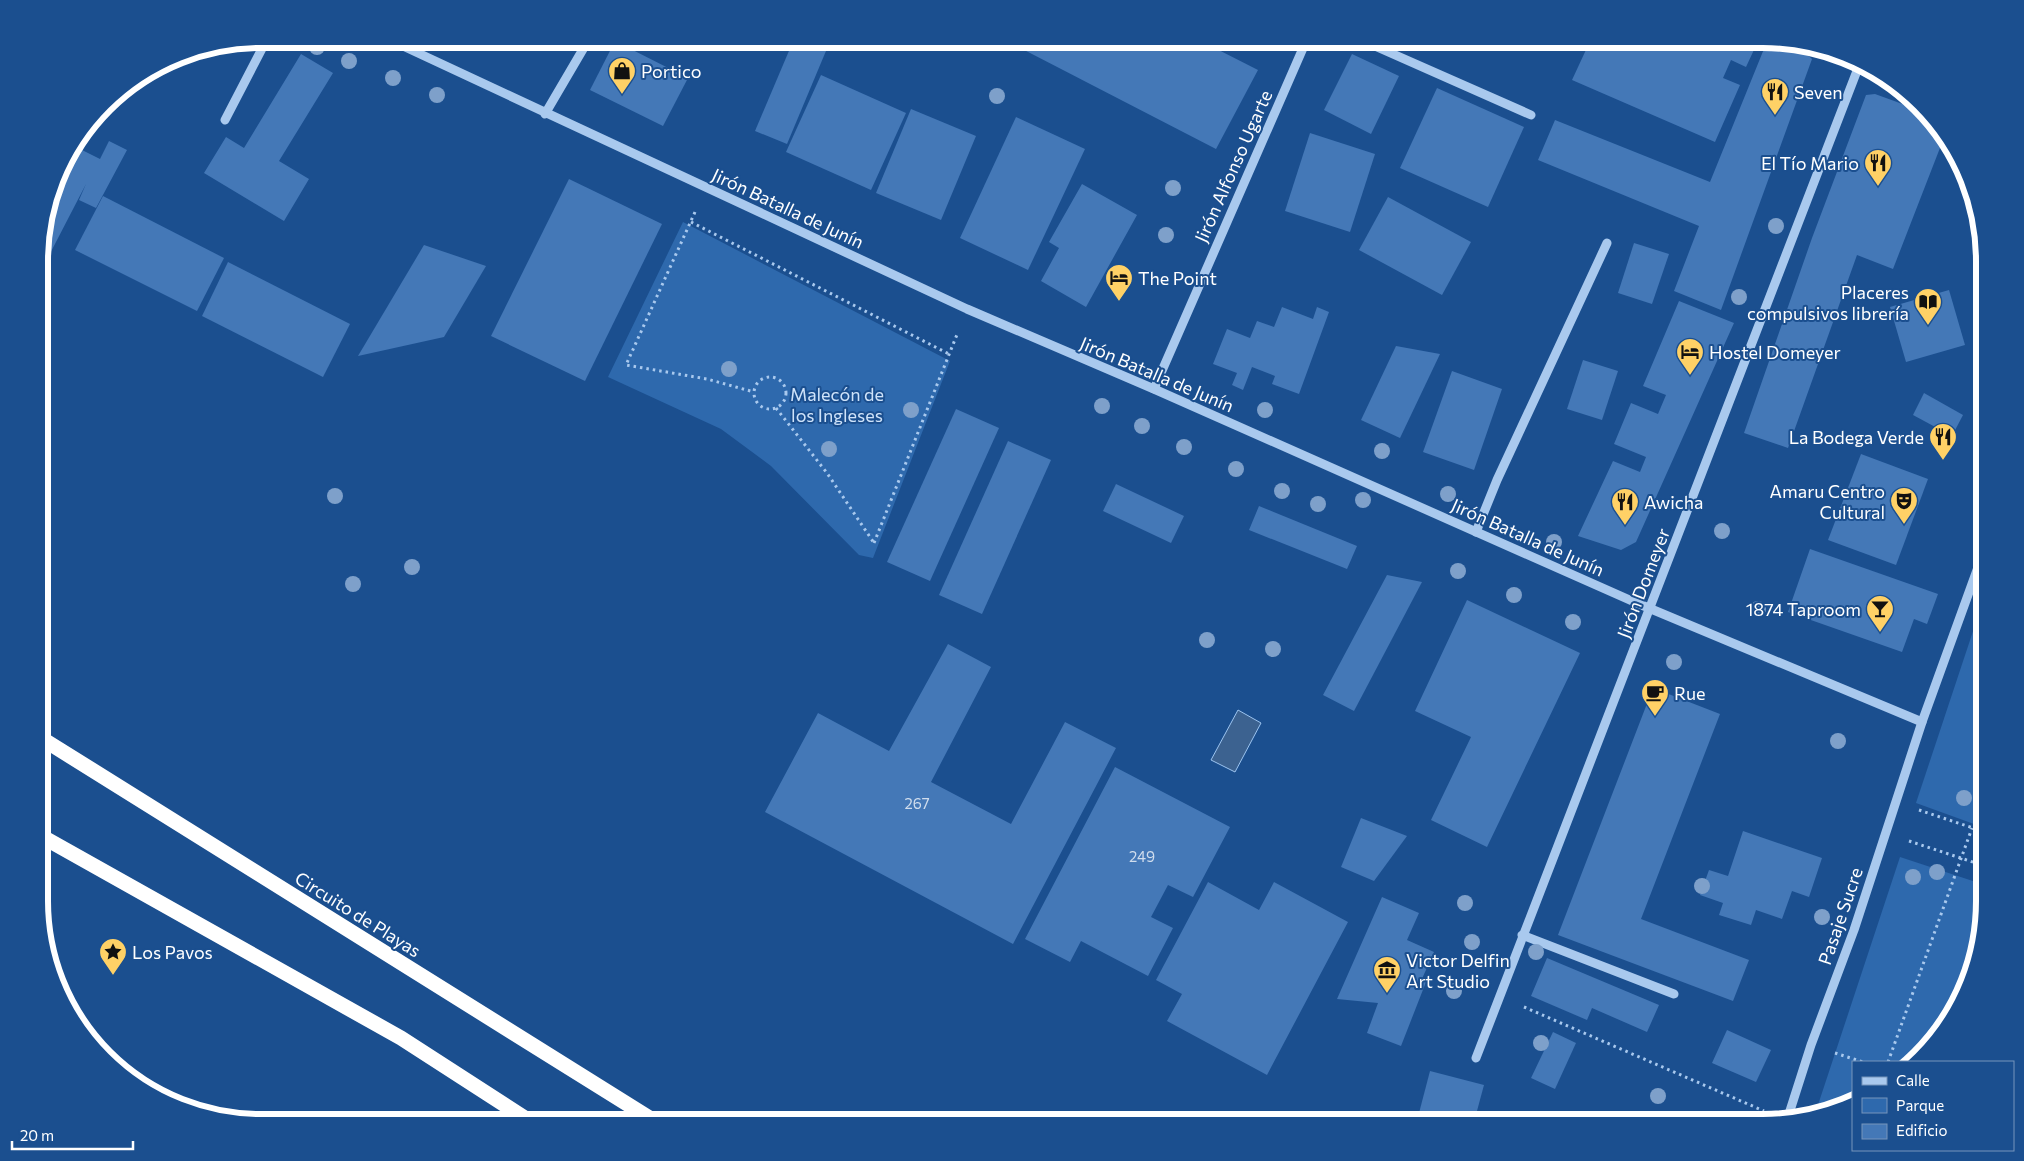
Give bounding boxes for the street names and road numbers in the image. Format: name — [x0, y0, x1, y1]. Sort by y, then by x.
street label: Jirón Alfonso Ugarte — [1189, 86, 1277, 246]
street label: Jirón Batalla de Junín — [709, 163, 867, 253]
street label: Jirón Batalla de Junín — [1077, 332, 1237, 416]
street label: Jirón Batalla de Junín — [1448, 493, 1608, 581]
street label: Jirón Domeyer — [1612, 525, 1674, 641]
street label: Pasaje Sucre — [1813, 864, 1867, 968]
street label: Circuito de Playas — [291, 867, 425, 961]

